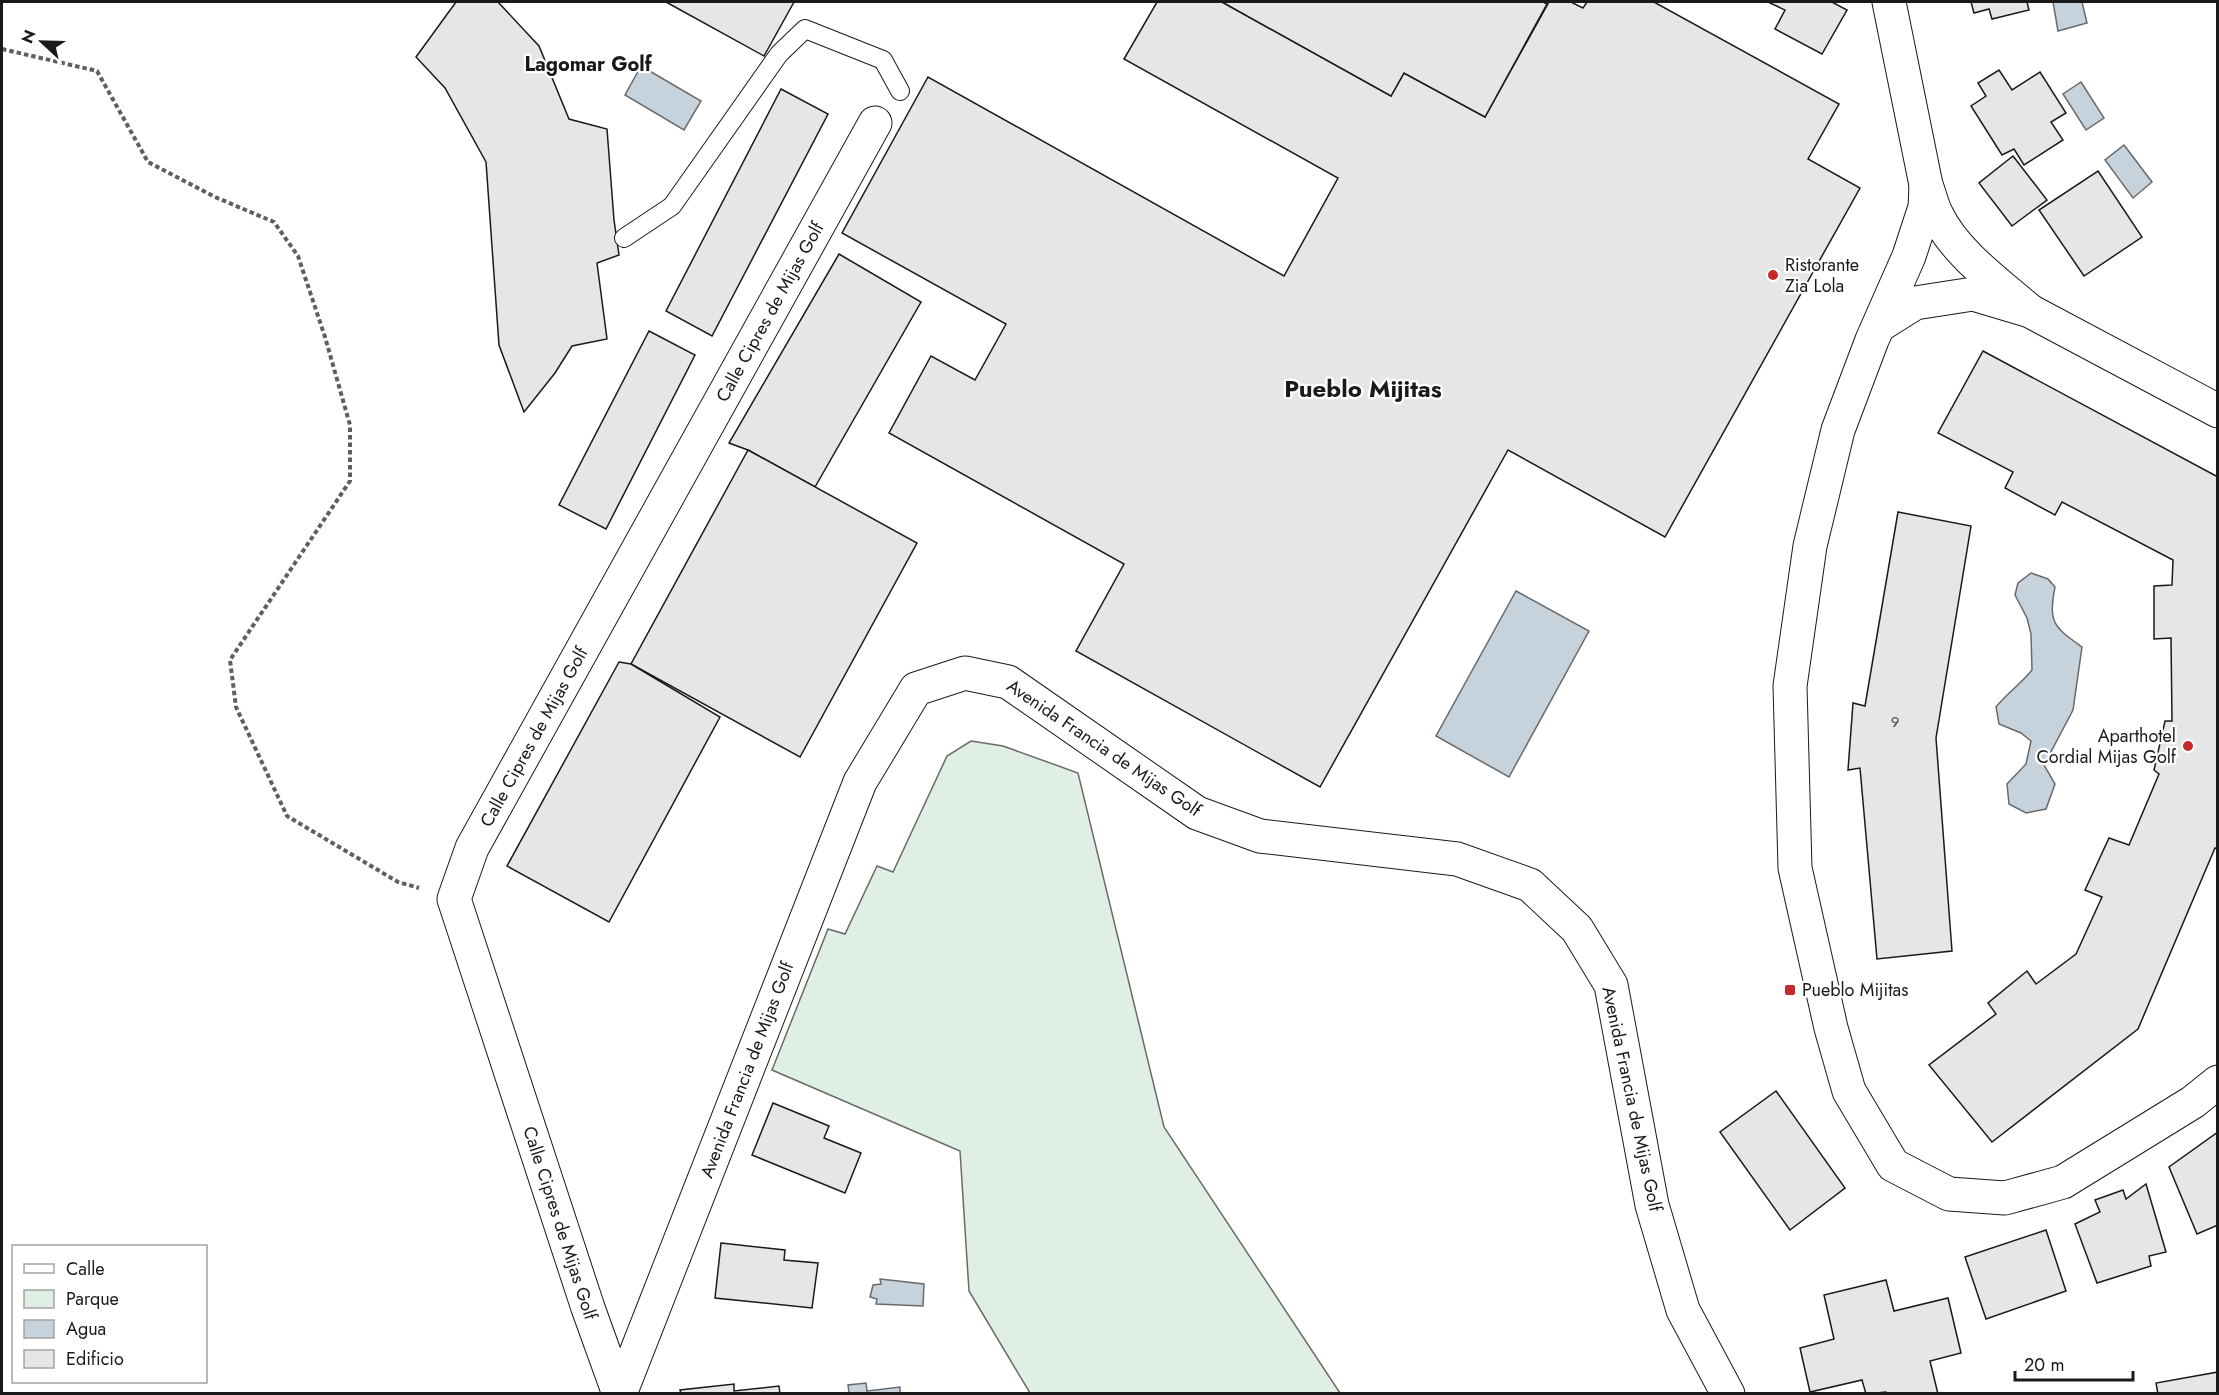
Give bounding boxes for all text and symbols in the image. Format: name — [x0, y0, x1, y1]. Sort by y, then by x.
north arrow — [12, 12, 72, 72]
text: N — [16, 26, 42, 47]
district label: Lagomar Golf — [524, 50, 653, 79]
street label: Calle Cipres de Mijas Golf — [710, 217, 831, 407]
place label: Ristorante Zia Lola — [1785, 252, 1859, 299]
marker: Ristorante Zia Lola — [1766, 268, 1780, 282]
district label: Pueblo Mijitas — [1284, 371, 1442, 406]
street label: Calle Cipres de Mijas Golf — [474, 642, 595, 832]
street label: Avenida Francia de Mijas Golf — [1002, 673, 1207, 823]
house number: 9 — [1891, 711, 1899, 733]
place label: Aparthotel Cordial Mijas Golf — [2036, 723, 2177, 770]
marker: Aparthotel Cordial Mijas Golf — [2181, 739, 2195, 753]
street label: Avenida Francia de Mijas Golf — [694, 957, 801, 1182]
place label: Pueblo Mijitas — [1802, 977, 1909, 1003]
marker: Pueblo Mijitas — [1783, 983, 1797, 997]
street label: Avenida Francia de Mijas Golf — [1595, 984, 1669, 1215]
street label: Calle Cipres de Mijas Golf — [516, 1123, 604, 1324]
legend — [12, 1245, 207, 1383]
text: Calle — [66, 1256, 105, 1282]
text: Parque — [66, 1286, 119, 1312]
text: Agua — [66, 1316, 106, 1342]
scale bar — [2015, 1344, 2134, 1382]
text: Edificio — [66, 1346, 124, 1372]
text: 20 m — [2024, 1352, 2064, 1378]

